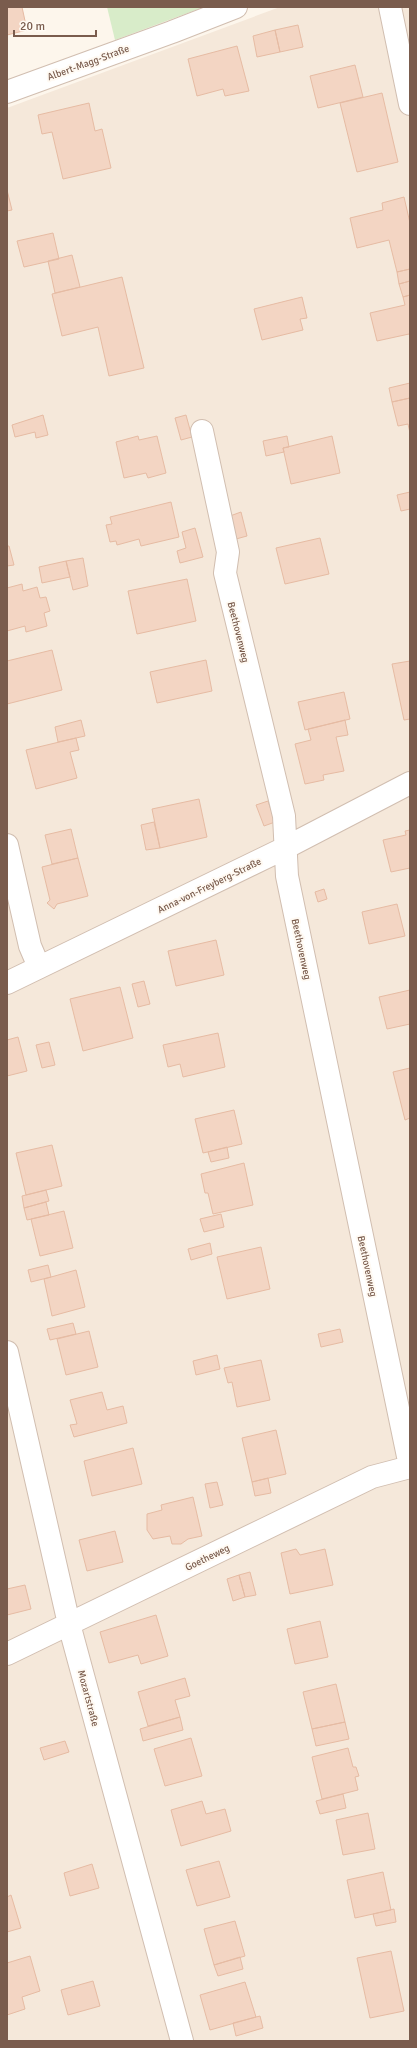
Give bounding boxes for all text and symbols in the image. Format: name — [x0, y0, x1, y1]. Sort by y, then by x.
scale bar — [14, 12, 96, 38]
text: 20 m — [20, 19, 45, 34]
street label: Albert-Magg-Straße — [46, 43, 131, 83]
street label: Beethovenweg — [225, 601, 251, 664]
street label: Anna-von-Freyberg-Straße — [156, 856, 263, 916]
street label: Beethovenweg — [289, 918, 313, 981]
street label: Beethovenweg — [355, 1235, 379, 1298]
street label: Goetheweg — [183, 1542, 232, 1574]
street label: Mozartstraße — [75, 1669, 101, 1728]

